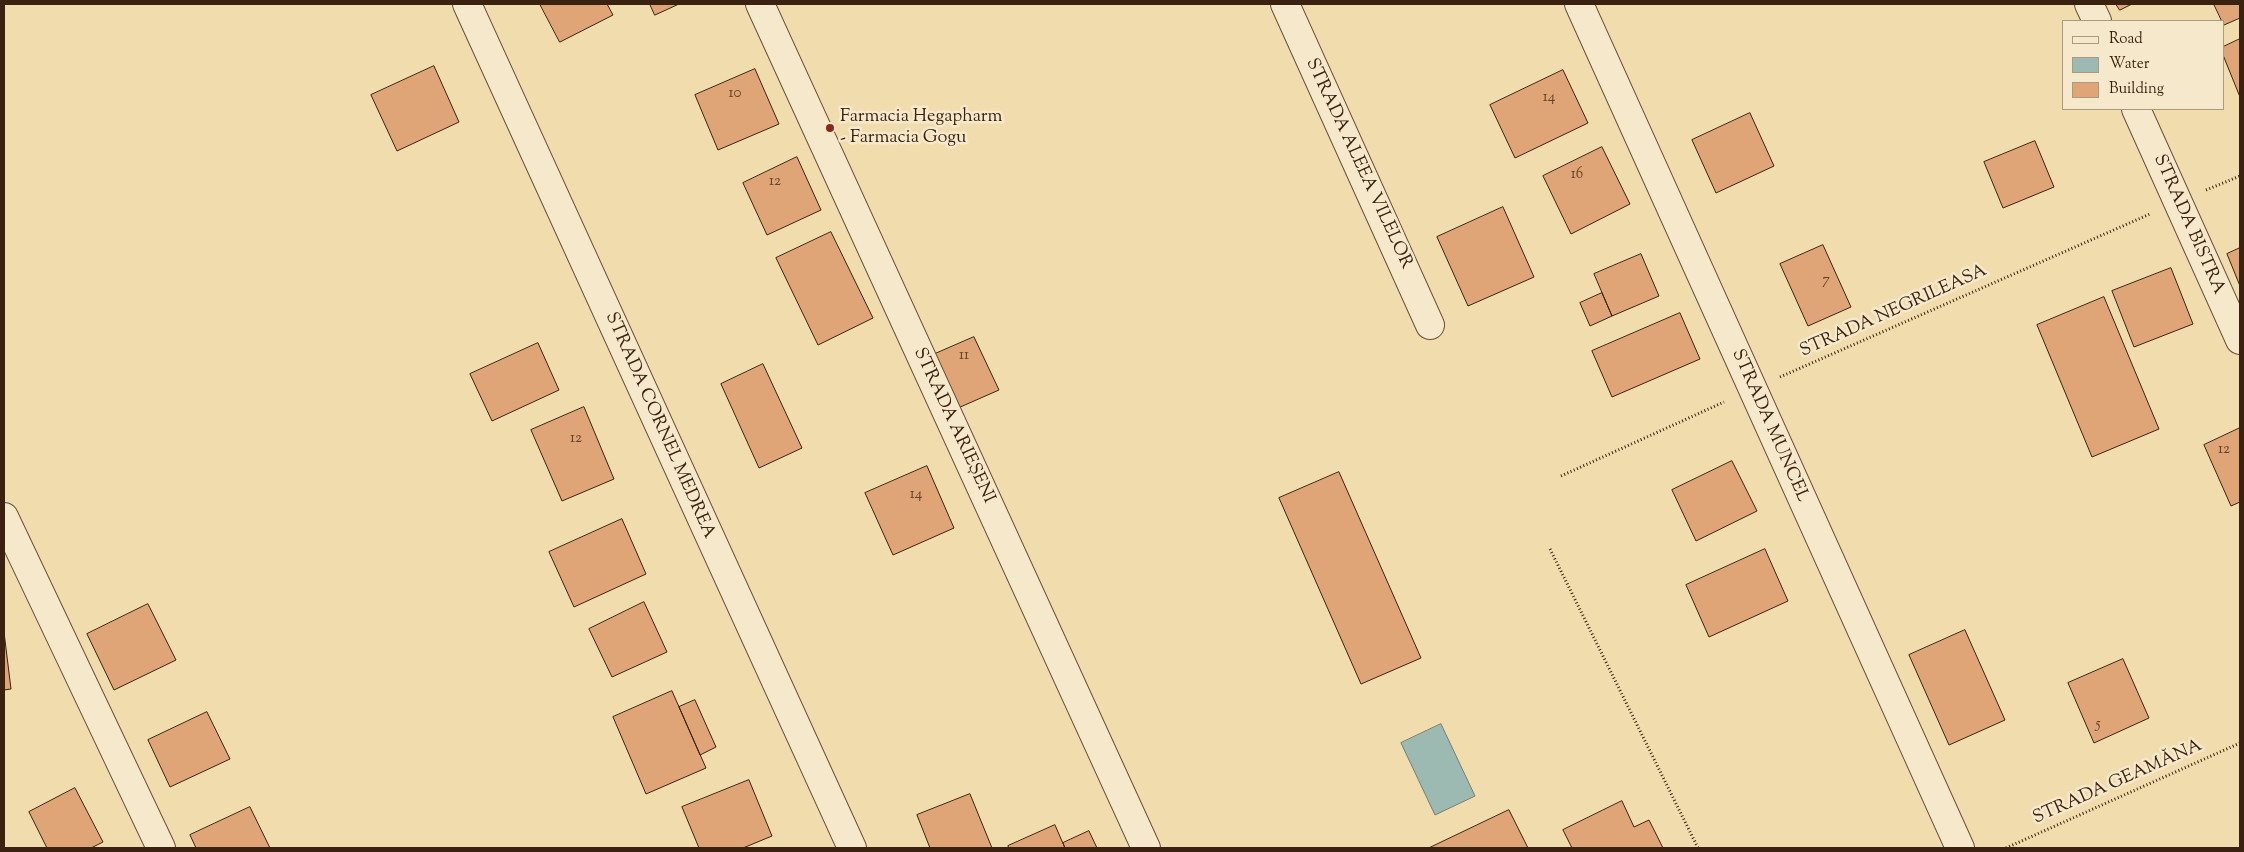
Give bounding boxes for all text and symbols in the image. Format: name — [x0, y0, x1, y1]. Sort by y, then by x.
legend — [2062, 20, 2224, 110]
text: Road — [2109, 29, 2143, 50]
text: Water — [2109, 54, 2149, 75]
street label: STRADA ALEEA VILELOR — [1300, 55, 1416, 273]
text: Building — [2109, 79, 2164, 100]
house number: 10 — [729, 85, 741, 103]
house number: 14 — [1543, 89, 1555, 107]
place label: Farmacia Hegapharm - Farmacia Gogu — [840, 107, 1002, 150]
marker: Farmacia Hegapharm - Farmacia Gogu — [824, 122, 836, 134]
street label: STRADA BISTRA — [2147, 152, 2229, 298]
house number: 16 — [1571, 166, 1583, 184]
house number: 12 — [769, 173, 781, 191]
street label: STRADA NEGRILEASA — [1797, 261, 1991, 363]
house number: 7 — [1822, 272, 1830, 290]
street label: STRADA CORNEL MEDREA — [599, 309, 719, 543]
street label: STRADA ARIEȘENI — [908, 345, 998, 507]
street label: STRADA MUNCEL — [1726, 346, 1812, 506]
house number: 11 — [959, 347, 969, 365]
house number: 12 — [570, 430, 582, 448]
house number: 12 — [2218, 441, 2230, 459]
house number: 14 — [910, 486, 922, 504]
house number: 5 — [2095, 716, 2101, 734]
street label: STRADA GEAMĂNA — [2030, 736, 2206, 830]

